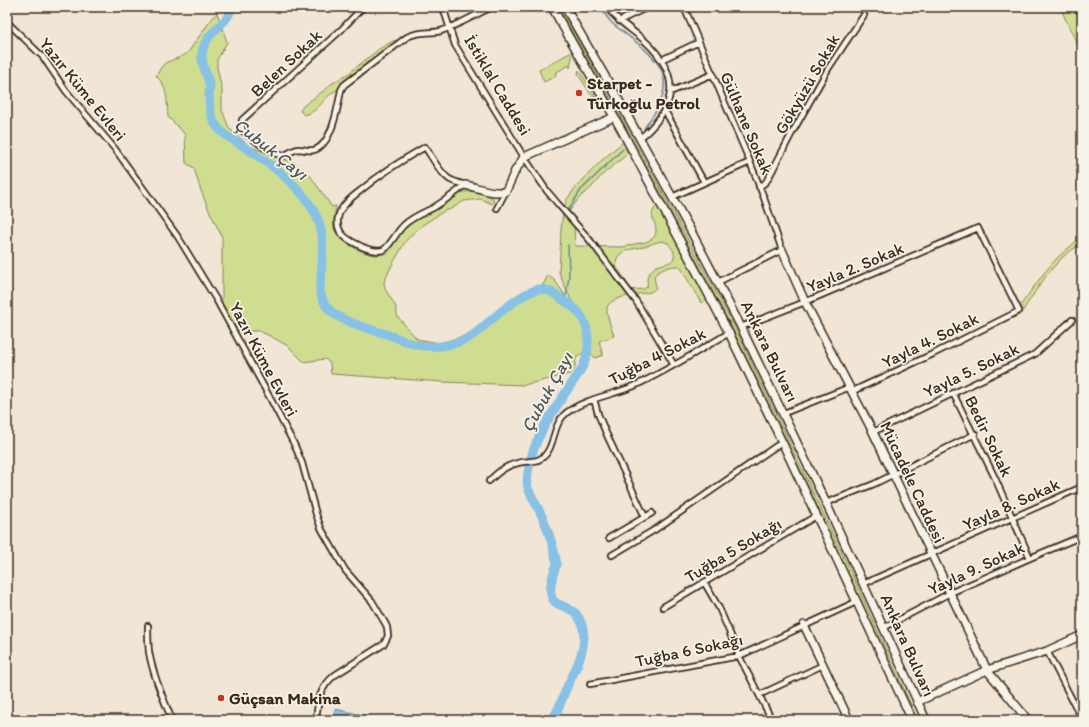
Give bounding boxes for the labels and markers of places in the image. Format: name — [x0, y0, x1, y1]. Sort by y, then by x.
place label: Starpet - Türkoğlu Petrol — [586, 73, 700, 114]
marker: Starpet - Türkoğlu Petrol — [574, 88, 584, 98]
place label: Güçsan Makina — [229, 688, 341, 709]
marker: Güçsan Makina — [216, 693, 226, 703]

